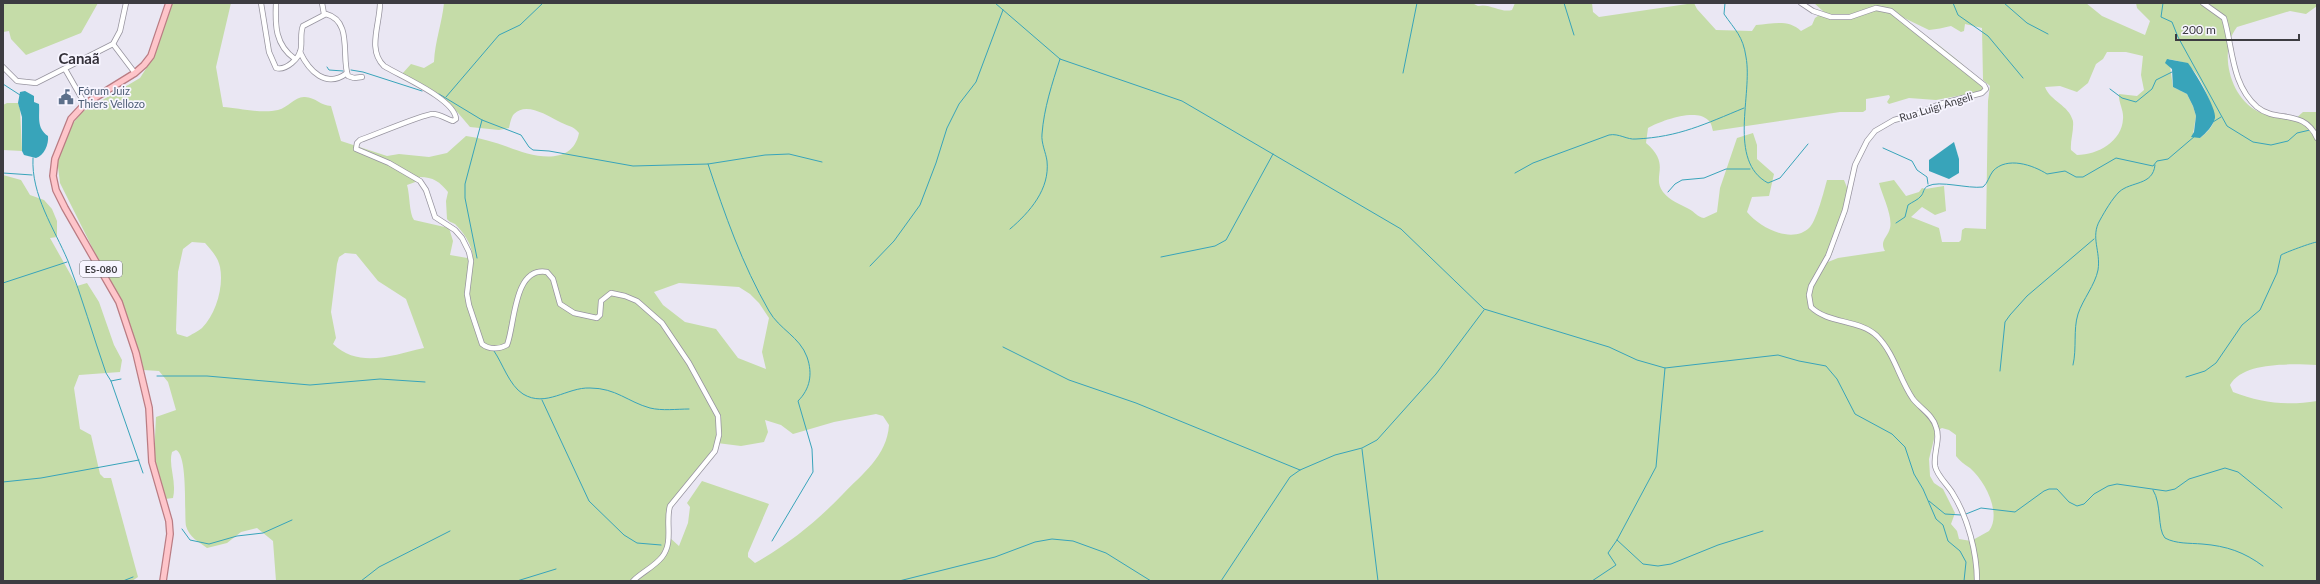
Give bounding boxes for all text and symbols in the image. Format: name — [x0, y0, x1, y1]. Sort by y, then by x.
scale bar — [2176, 16, 2299, 42]
text: 200 m — [2182, 22, 2216, 37]
district label: Canaã — [58, 49, 100, 67]
place label: Fórum Juiz Thiers Vellozo — [78, 84, 145, 110]
public building icon: Fórum Juiz Thiers Vellozo — [57, 88, 75, 106]
street label: Rua Luigi Angeli — [1897, 89, 1975, 124]
road number: ES-080 — [80, 261, 122, 277]

